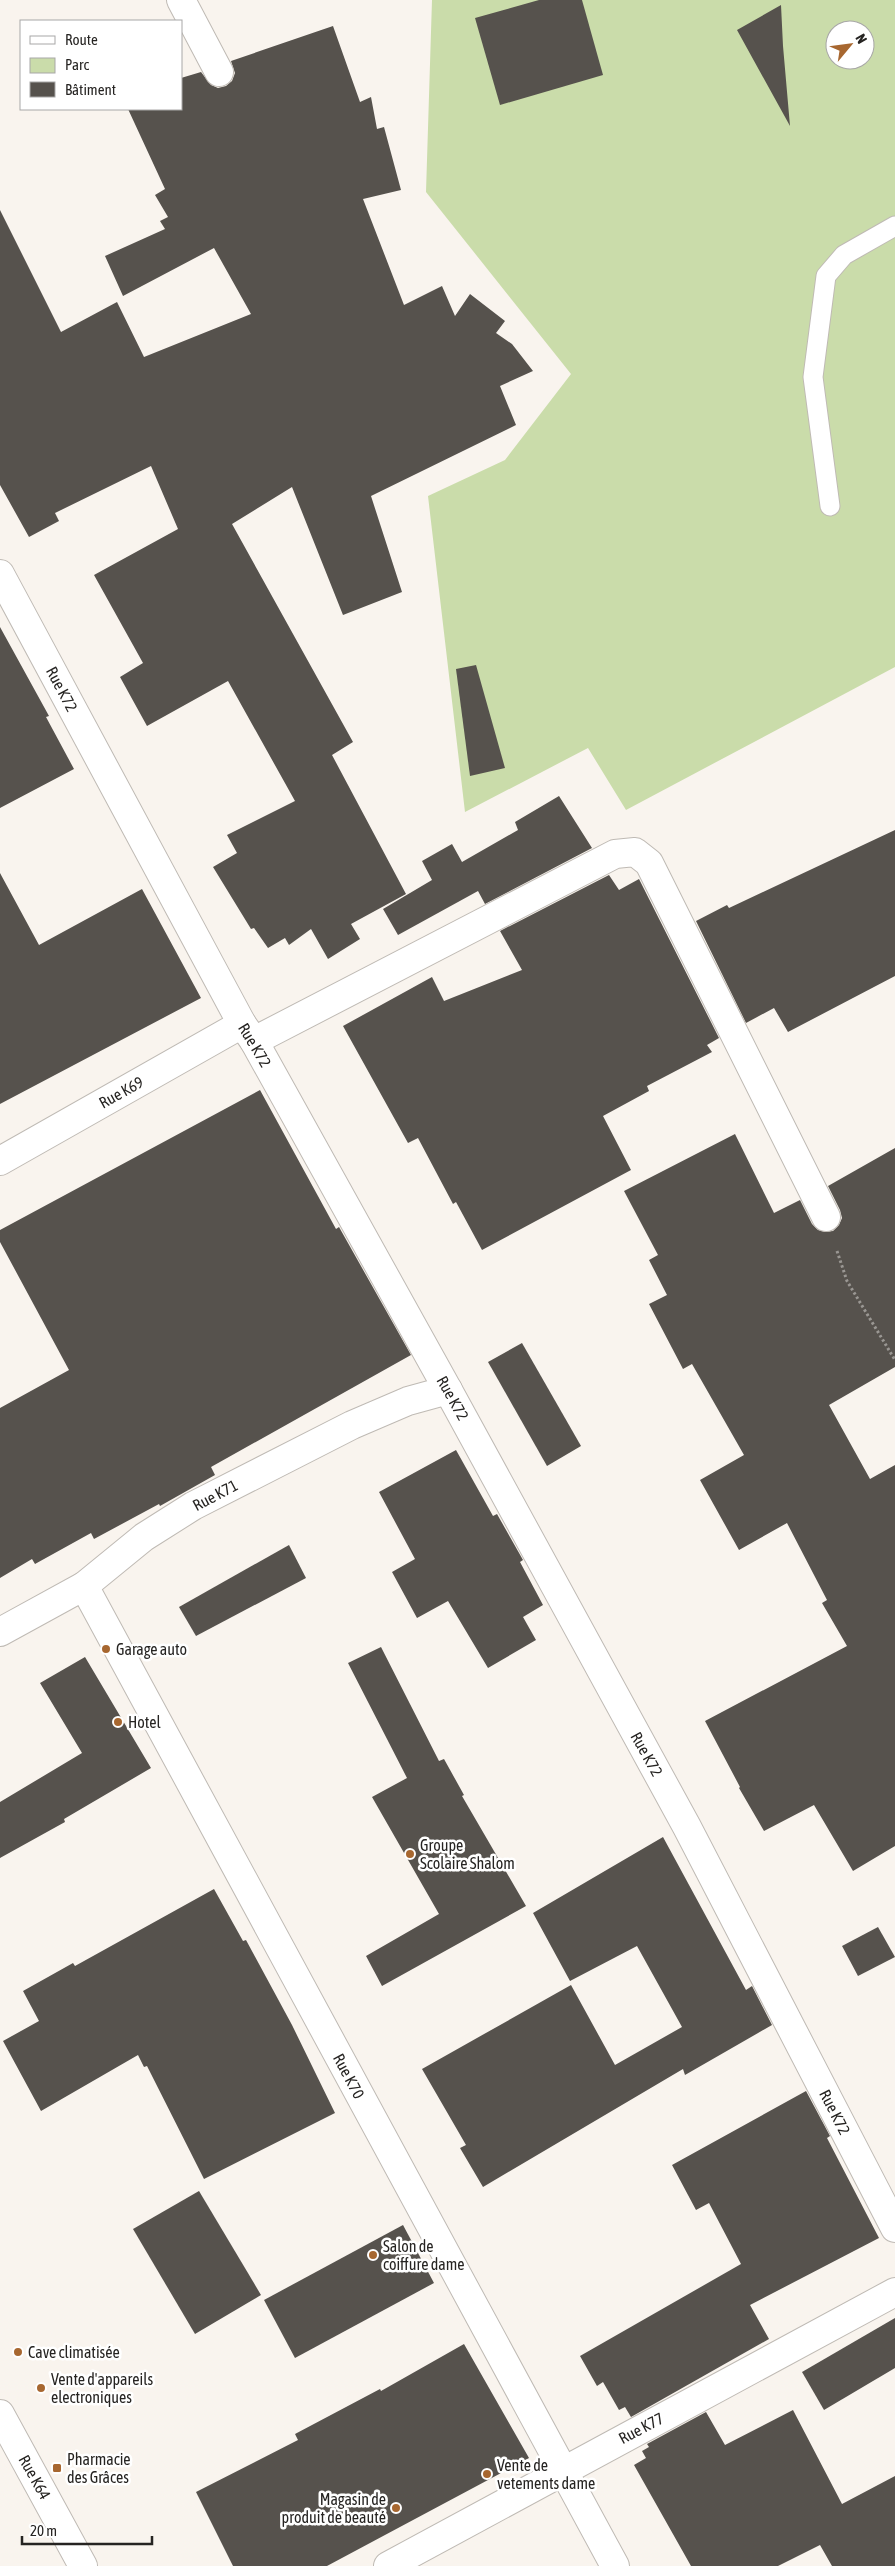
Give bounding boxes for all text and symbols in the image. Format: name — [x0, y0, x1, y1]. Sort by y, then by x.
legend — [20, 20, 182, 110]
north arrow — [825, 20, 875, 70]
text: Route — [65, 31, 98, 48]
text: N — [852, 31, 870, 46]
text: Parc — [65, 56, 89, 73]
text: Bâtiment — [65, 81, 116, 98]
street label: Rue K72 — [43, 664, 81, 714]
street label: Rue K72 — [235, 1020, 275, 1070]
street label: Rue K69 — [96, 1072, 146, 1112]
street label: Rue K72 — [433, 1373, 473, 1423]
street label: Rue K71 — [190, 1476, 240, 1514]
place label: Garage auto — [116, 1640, 187, 1659]
marker: Garage auto — [100, 1643, 112, 1655]
place label: Hotel — [128, 1713, 162, 1731]
marker: Hotel — [112, 1716, 124, 1728]
street label: Rue K72 — [627, 1729, 667, 1779]
place label: Groupe Scolaire Shalom — [420, 1836, 515, 1872]
marker: Groupe Scolaire Shalom — [404, 1848, 416, 1860]
street label: Rue K70 — [330, 2051, 368, 2101]
street label: Rue K72 — [816, 2086, 854, 2138]
place label: Salon de coiffure dame — [383, 2237, 465, 2273]
marker: Salon de coiffure dame — [367, 2249, 379, 2261]
place label: Cave climatisée — [28, 2343, 120, 2361]
marker: Cave climatisée — [12, 2346, 24, 2358]
place label: Vente d'appareils electroniques — [51, 2370, 153, 2407]
marker: Vente d'appareils electroniques — [35, 2382, 47, 2394]
street label: Rue K77 — [616, 2409, 666, 2447]
place label: Pharmacie des Grâces — [67, 2450, 131, 2486]
street label: Rue K64 — [15, 2452, 55, 2502]
place label: Vente de vetements dame — [497, 2456, 595, 2492]
marker: Pharmacie des Grâces — [51, 2462, 63, 2474]
marker: Vente de vetements dame — [481, 2468, 493, 2480]
place label: Magasin de produit de beauté — [282, 2490, 386, 2527]
marker: Magasin de produit de beauté — [390, 2502, 402, 2514]
scale bar — [22, 2514, 152, 2546]
text: 20 m — [30, 2522, 57, 2539]

